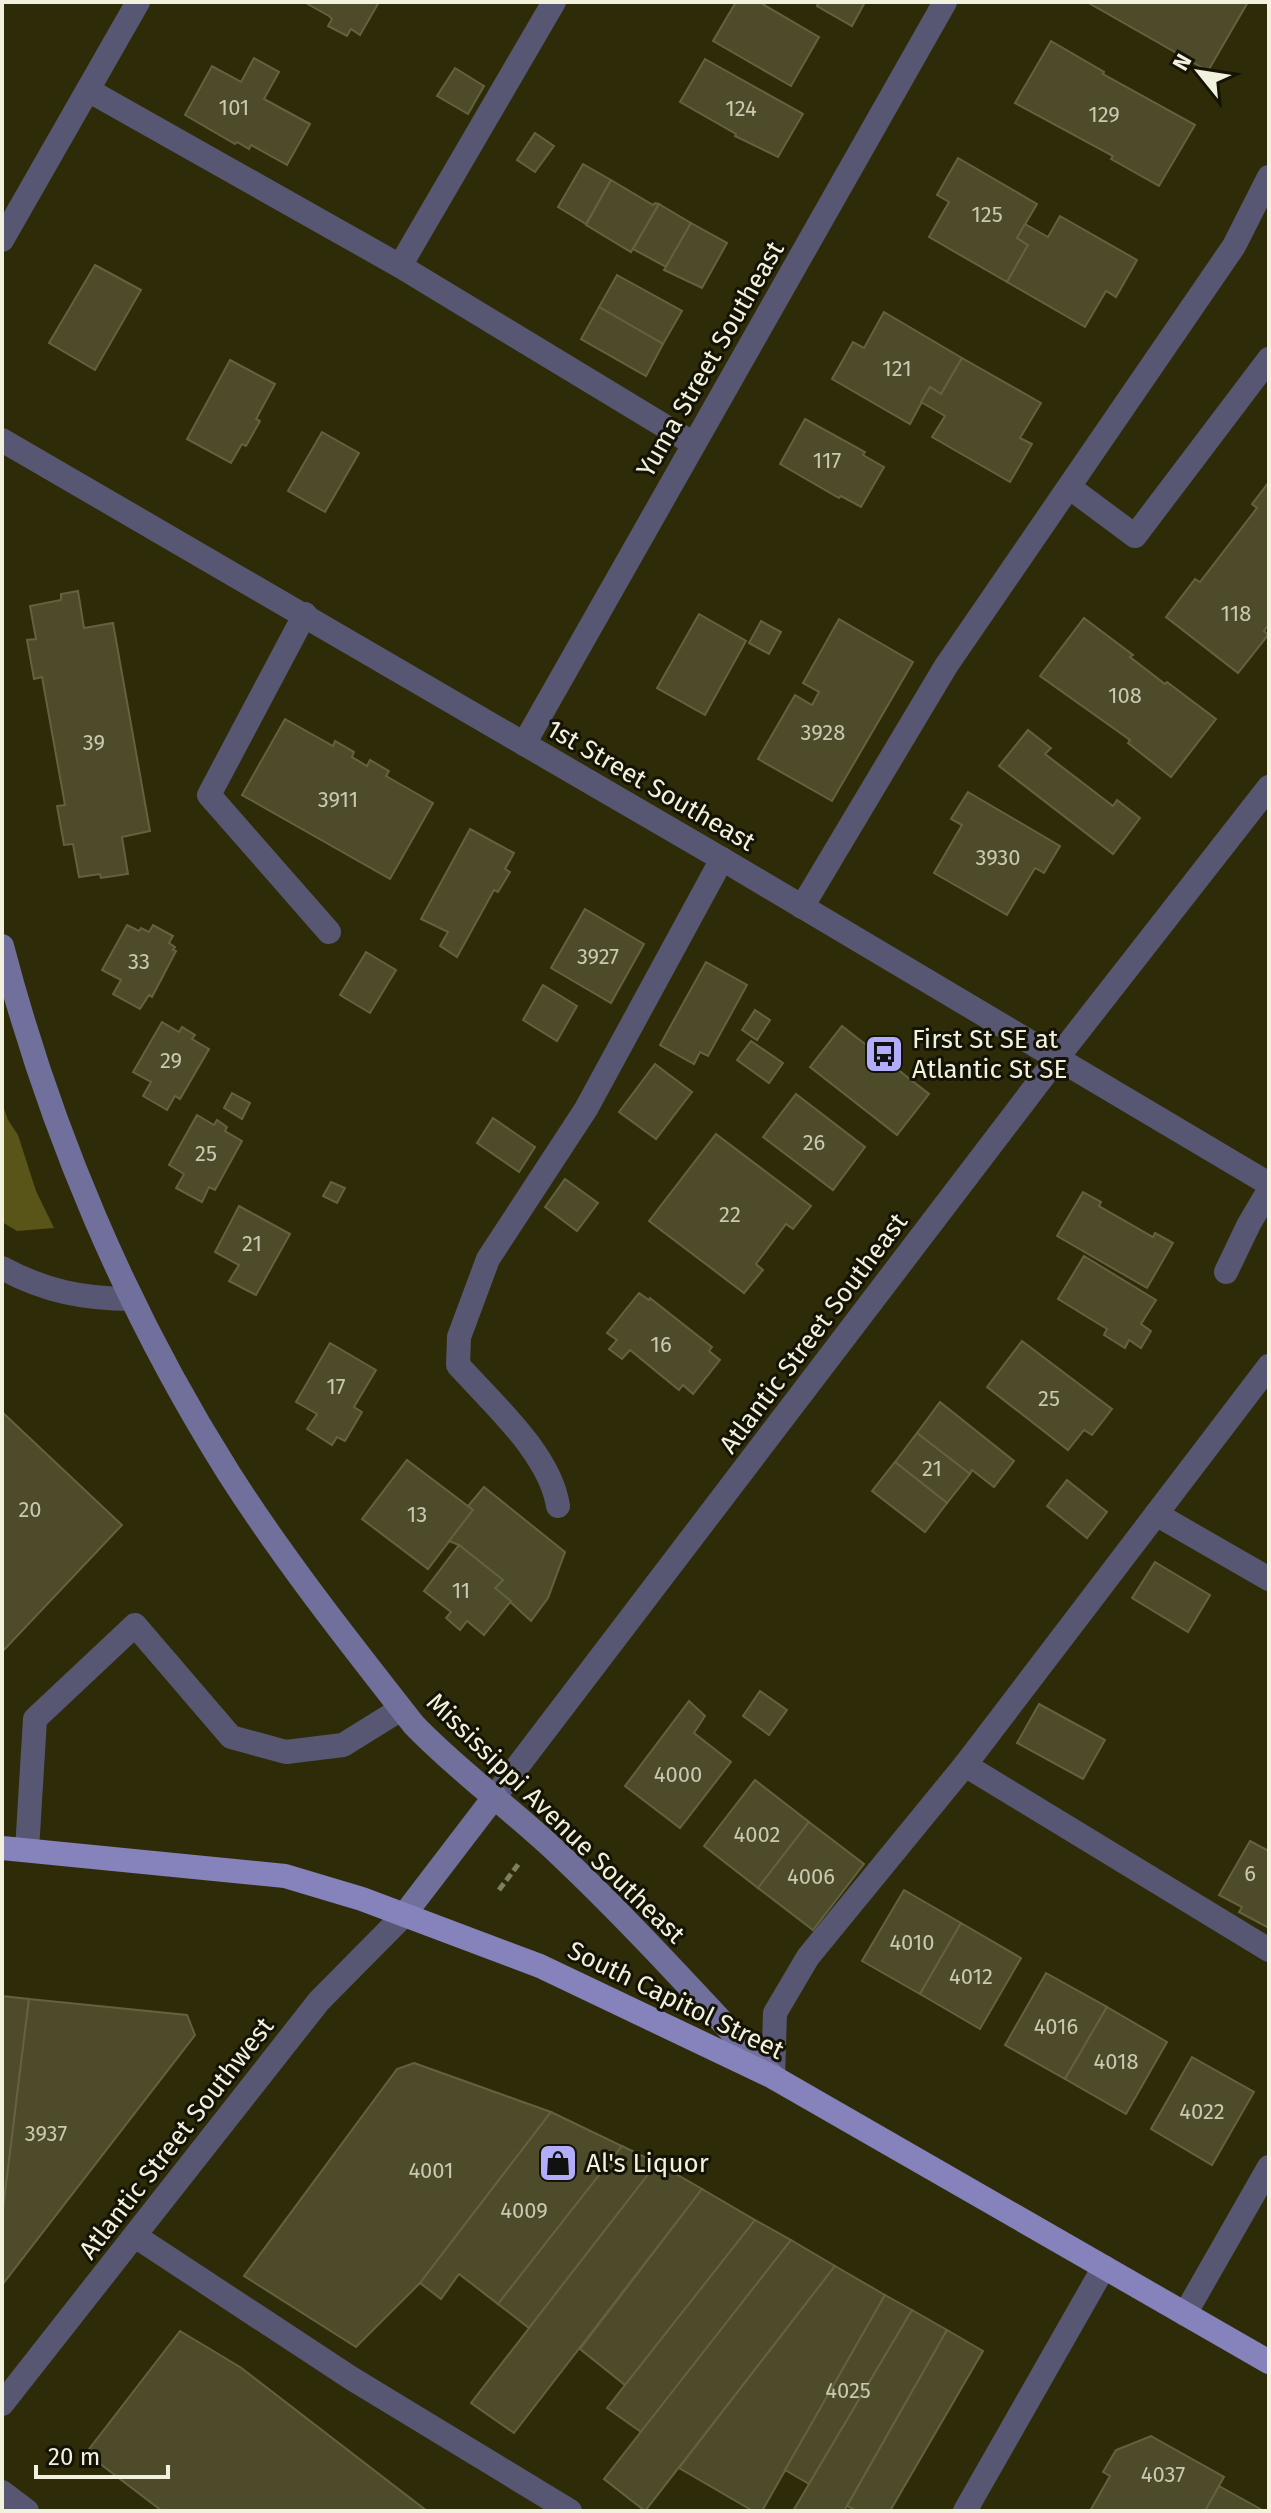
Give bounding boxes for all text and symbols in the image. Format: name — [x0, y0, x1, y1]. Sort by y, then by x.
north arrow — [1159, 32, 1239, 112]
text: N — [1167, 49, 1197, 75]
house number: 101 — [219, 94, 249, 121]
house number: 124 — [725, 95, 757, 122]
house number: 129 — [1088, 101, 1120, 128]
house number: 125 — [971, 201, 1003, 228]
street label: Yuma Street Southeast — [630, 235, 791, 483]
house number: 121 — [882, 355, 912, 382]
house number: 117 — [813, 447, 841, 474]
house number: 118 — [1221, 600, 1251, 627]
house number: 108 — [1108, 682, 1142, 709]
street label: 1st Street Southeast — [541, 713, 761, 858]
house number: 3928 — [801, 719, 845, 746]
house number: 39 — [83, 729, 105, 756]
house number: 3911 — [318, 786, 358, 813]
house number: 3930 — [975, 844, 1021, 871]
house number: 3927 — [577, 943, 619, 970]
house number: 33 — [128, 948, 150, 975]
place label: First St SE at Atlantic St SE — [912, 1024, 1067, 1085]
bus stop icon: First St SE at Atlantic St SE — [863, 1033, 905, 1075]
house number: 29 — [160, 1047, 182, 1074]
house number: 26 — [803, 1129, 825, 1156]
house number: 25 — [195, 1140, 217, 1167]
house number: 22 — [719, 1201, 741, 1228]
street label: Atlantic Street Southeast — [713, 1207, 914, 1460]
house number: 21 — [242, 1230, 262, 1257]
house number: 16 — [650, 1331, 672, 1358]
house number: 17 — [326, 1373, 346, 1400]
house number: 25 — [1038, 1385, 1060, 1412]
house number: 21 — [922, 1455, 942, 1482]
house number: 20 — [18, 1496, 42, 1523]
house number: 13 — [407, 1501, 427, 1528]
house number: 11 — [452, 1577, 470, 1604]
street label: Mississippi Avenue Southeast — [420, 1687, 692, 1950]
house number: 4000 — [654, 1761, 702, 1788]
house number: 4002 — [734, 1821, 780, 1848]
house number: 6 — [1244, 1860, 1256, 1887]
house number: 4006 — [787, 1863, 835, 1890]
house number: 4010 — [889, 1929, 935, 1956]
street label: South Capitol Street — [563, 1935, 789, 2066]
house number: 4012 — [949, 1963, 993, 1990]
street label: Atlantic Street Southwest — [73, 2011, 281, 2265]
house number: 4016 — [1034, 2013, 1078, 2040]
house number: 4018 — [1093, 2048, 1139, 2075]
house number: 4022 — [1179, 2098, 1225, 2125]
house number: 3937 — [25, 2120, 67, 2147]
shop icon: Al's Liquor — [537, 2142, 579, 2184]
place label: Al's Liquor — [586, 2148, 709, 2179]
house number: 4001 — [408, 2157, 454, 2184]
house number: 4009 — [500, 2197, 548, 2224]
house number: 4025 — [825, 2377, 871, 2404]
scale bar — [36, 2429, 168, 2479]
text: 20 m — [48, 2443, 100, 2471]
house number: 4037 — [1141, 2461, 1185, 2488]

